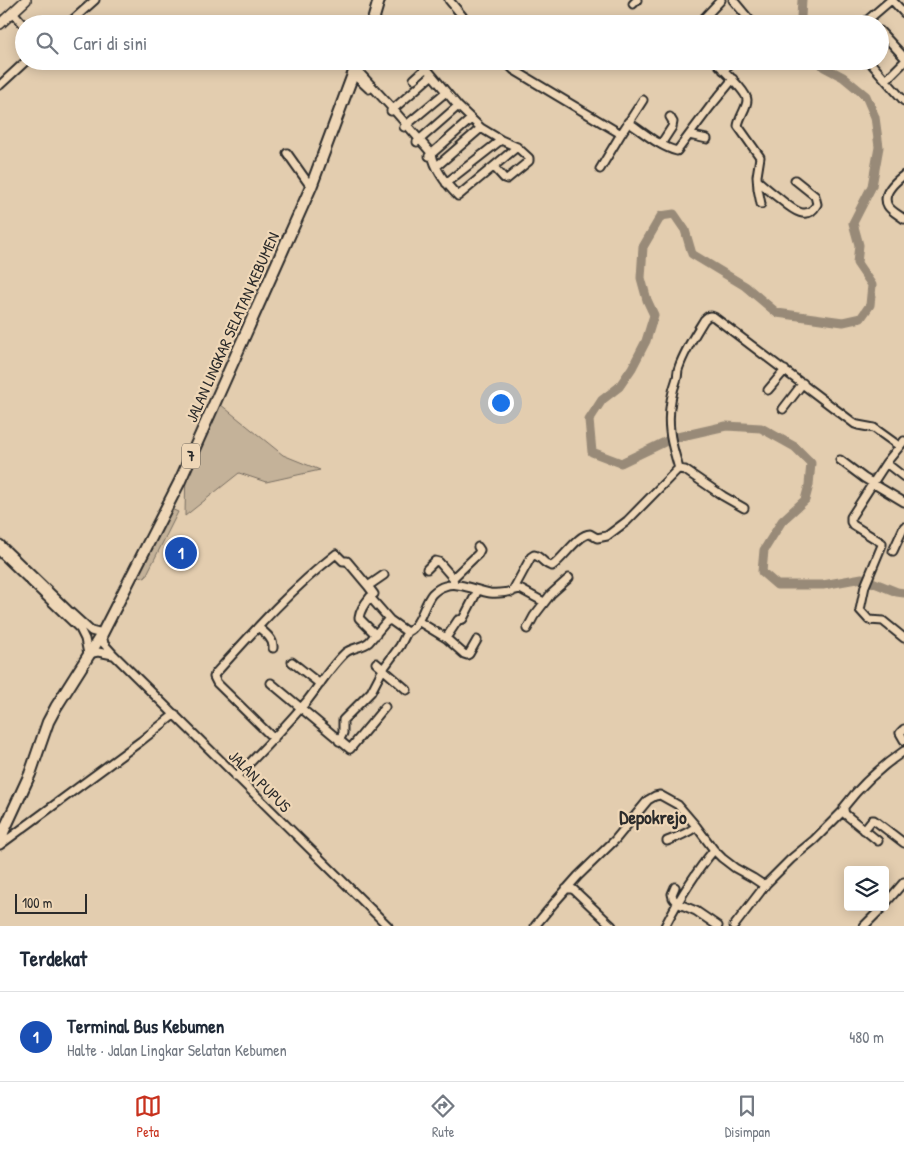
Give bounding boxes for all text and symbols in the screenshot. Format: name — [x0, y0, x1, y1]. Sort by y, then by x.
search box — [15, 15, 889, 70]
icon: search — [33, 29, 61, 57]
text: Cari di sini — [73, 30, 147, 56]
street label: JALAN LINGKAR SELATAN KEBUMEN — [180, 229, 284, 425]
your location — [488, 390, 514, 416]
road number: 7 — [182, 444, 200, 468]
pin: 1 — [165, 534, 197, 572]
street label: JALAN PUPUS — [224, 745, 297, 818]
district label: Depokrejo — [619, 804, 687, 831]
map controls — [844, 866, 889, 911]
button: layers — [844, 866, 889, 911]
scale bar — [15, 891, 88, 914]
text: 100 m — [22, 893, 52, 912]
text: Terdekat — [20, 944, 87, 973]
text: Terminal Bus Kebumen — [67, 1013, 224, 1039]
text: 1 — [33, 1026, 39, 1048]
text: 480 m — [849, 1026, 884, 1048]
text: Halte · Jalan Lingkar Selatan Kebumen — [67, 1039, 287, 1061]
tab: Peta — [134, 1092, 162, 1141]
tab: Rute — [429, 1092, 457, 1141]
tab: Disimpan — [725, 1092, 770, 1141]

